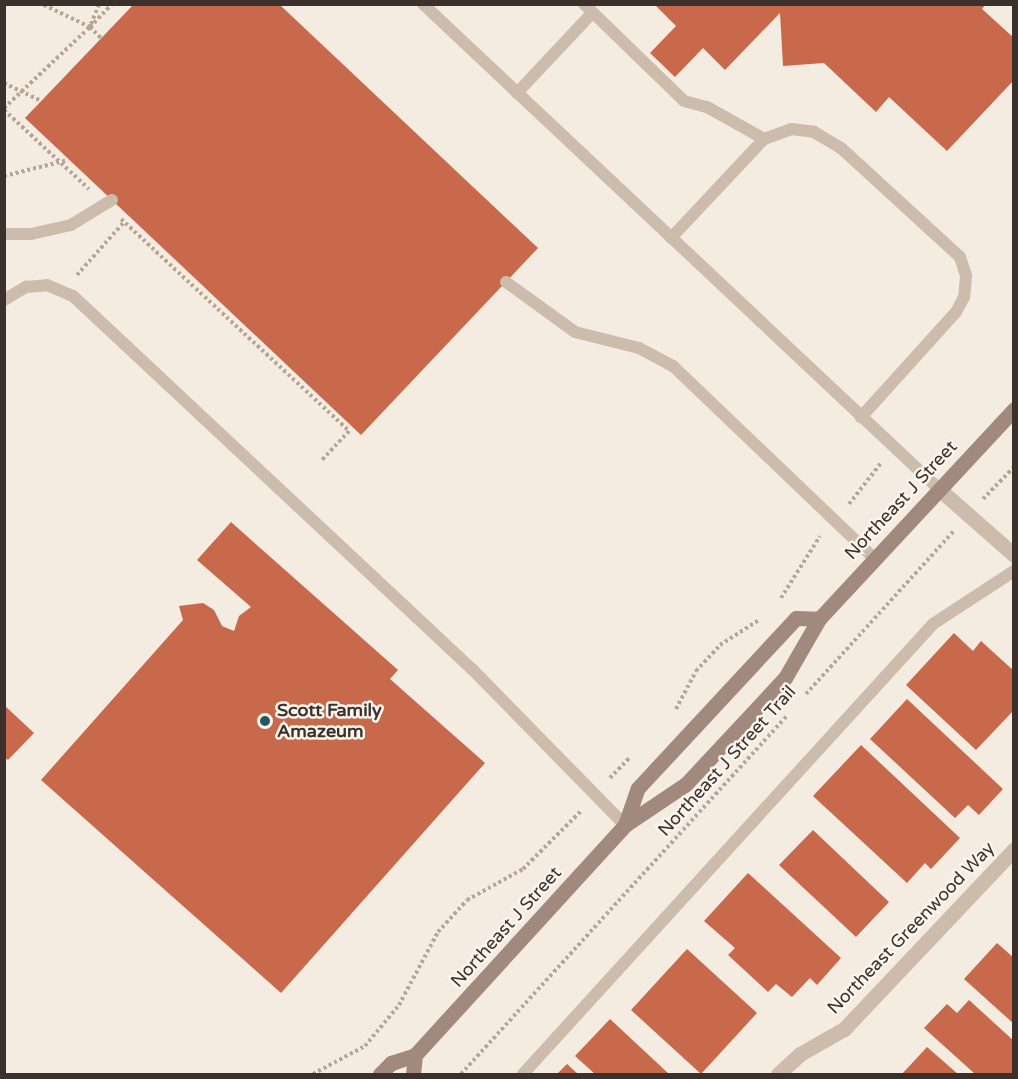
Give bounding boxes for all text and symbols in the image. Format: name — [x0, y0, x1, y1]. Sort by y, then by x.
street label: Northeast J Street — [840, 436, 962, 564]
street label: Northeast J Street Trail — [654, 681, 800, 841]
place label: Scott Family Amazeum — [277, 700, 382, 742]
marker: Scott Family Amazeum — [258, 714, 272, 728]
street label: Northeast Greenwood Way — [823, 837, 999, 1019]
street label: Northeast J Street — [446, 862, 566, 992]

